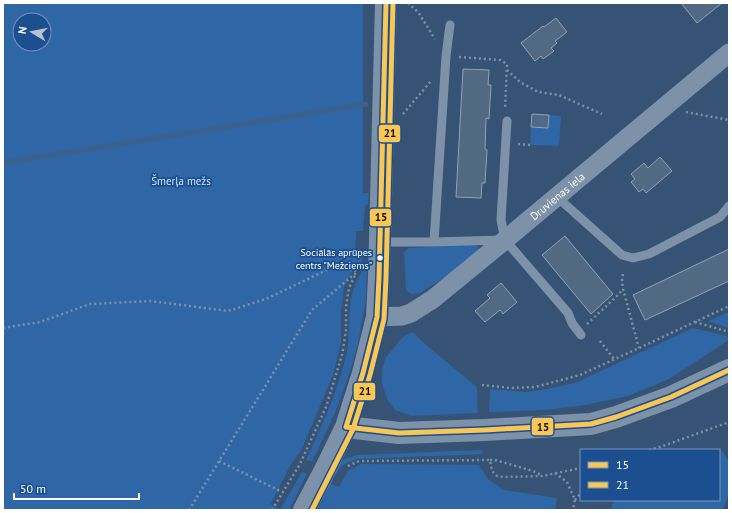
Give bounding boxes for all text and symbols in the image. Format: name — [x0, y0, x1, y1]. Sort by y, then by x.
north arrow — [12, 12, 52, 52]
text: N — [15, 25, 30, 35]
line badge: 21 — [378, 124, 401, 143]
text: 21 — [384, 126, 396, 140]
street label: Druvienas iela — [527, 169, 588, 223]
park label: Šmerļa mežs — [151, 174, 211, 188]
line badge: 15 — [369, 208, 392, 227]
text: 15 — [375, 210, 387, 224]
place label: Sociālās aprūpes centrs "Mežciems" — [296, 246, 372, 272]
marker: Sociālās aprūpes centrs "Mežciems" — [375, 253, 385, 263]
line badge: 21 — [353, 382, 376, 401]
text: 21 — [359, 384, 371, 398]
line badge: 15 — [531, 417, 554, 436]
text: 15 — [537, 420, 549, 434]
legend — [580, 449, 720, 501]
text: 15 — [616, 457, 629, 472]
scale bar — [14, 475, 139, 501]
text: 21 — [616, 477, 629, 492]
text: 50 m — [20, 481, 46, 496]

